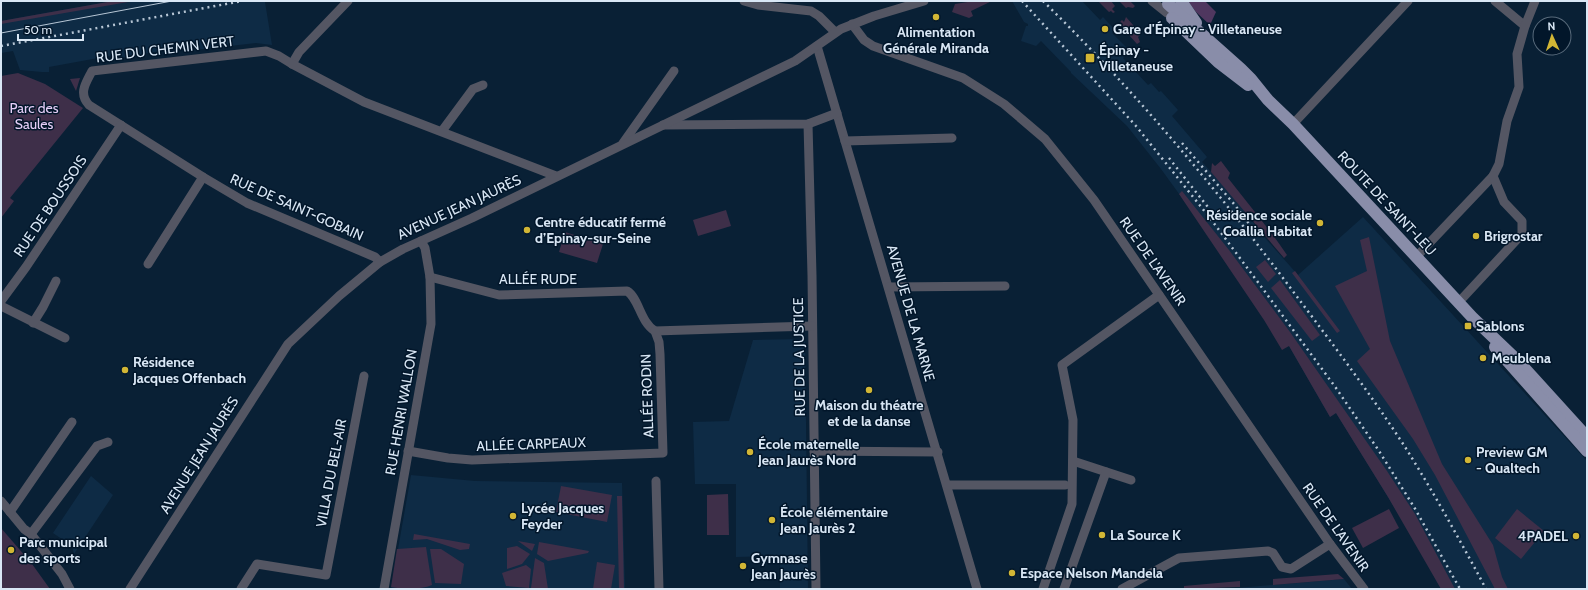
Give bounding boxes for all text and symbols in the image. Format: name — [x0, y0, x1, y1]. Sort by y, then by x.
marker: Alimentation Générale Miranda — [931, 12, 941, 22]
scale bar — [18, 16, 83, 42]
north arrow — [1532, 16, 1572, 56]
text: N — [1547, 19, 1556, 33]
place label: Gare d'Épinay - Villetaneuse — [1113, 20, 1282, 38]
text: 50 m — [24, 22, 52, 37]
place label: Alimentation Générale Miranda — [883, 23, 989, 57]
marker: Gare d'Épinay - Villetaneuse — [1100, 24, 1110, 34]
street label: RUE DU CHEMIN VERT — [95, 32, 236, 66]
place label: Épinay - Villetaneuse — [1099, 41, 1173, 75]
marker: Épinay - Villetaneuse — [1084, 52, 1096, 64]
park label: Parc des Saules — [9, 99, 59, 133]
street label: ROUTE DE SAINT-LEU — [1334, 147, 1440, 259]
street label: RUE DE BOUSSOIS — [9, 152, 91, 260]
street label: RUE DE SAINT-GOBAIN — [227, 169, 367, 245]
street label: AVENUE JEAN JAURÈS — [394, 170, 524, 244]
place label: Résidence sociale Coallia Habitat — [1206, 206, 1312, 240]
place label: Centre éducatif fermé d’Epinay-sur-Seine — [535, 213, 666, 247]
street label: RUE DE L'AVENIR — [1116, 213, 1191, 309]
marker: Résidence sociale Coallia Habitat — [1315, 218, 1325, 228]
marker: Centre éducatif fermé d’Epinay-sur-Seine — [522, 225, 532, 235]
place label: Brigrostar — [1484, 227, 1543, 245]
marker: Brigrostar — [1471, 231, 1481, 241]
street label: AVENUE DE LA MARNE — [883, 243, 939, 384]
street label: ALLÉE RUDE — [499, 270, 577, 288]
street label: RUE DE LA JUSTICE — [789, 297, 809, 416]
place label: Sablons — [1476, 317, 1524, 335]
marker: Sablons — [1463, 321, 1473, 331]
street label: RUE HENRI WALLON — [381, 347, 421, 477]
place label: Meublena — [1491, 349, 1551, 367]
place label: Résidence Jacques Offenbach — [132, 353, 246, 387]
marker: Meublena — [1478, 353, 1488, 363]
street label: ALLÉE RODIN — [637, 354, 657, 438]
marker: Résidence Jacques Offenbach — [120, 365, 130, 375]
marker: Maison du théatre et de la danse — [864, 385, 874, 395]
street label: AVENUE JEAN JAURÈS — [156, 393, 242, 517]
place label: Maison du théatre et de la danse — [815, 396, 923, 430]
street label: VILLA DU BEL-AIR — [312, 417, 350, 529]
street label: ALLÉE CARPEAUX — [476, 433, 587, 455]
place label: École maternelle Jean Jaurès Nord — [757, 435, 859, 469]
place label: Preview GM - Qualtech — [1476, 443, 1548, 477]
marker: École maternelle Jean Jaurès Nord — [745, 447, 755, 457]
marker: Preview GM - Qualtech — [1463, 455, 1473, 465]
street label: RUE DE L'AVENIR — [1299, 479, 1374, 575]
place label: Lycée Jacques Feyder — [521, 499, 604, 533]
place label: École élémentaire Jean Jaurès 2 — [779, 503, 888, 537]
marker: Lycée Jacques Feyder — [508, 511, 518, 521]
marker: École élémentaire Jean Jaurès 2 — [767, 515, 777, 525]
place label: La Source K — [1110, 526, 1181, 544]
place label: 4PADEL — [1518, 527, 1568, 545]
marker: La Source K — [1097, 530, 1107, 540]
marker: 4PADEL — [1571, 531, 1581, 541]
place label: Parc municipal des sports — [19, 533, 108, 567]
marker: Parc municipal des sports — [6, 545, 16, 555]
place label: Gymnase Jean Jaurès — [750, 549, 816, 583]
marker: Gymnase Jean Jaurès — [738, 561, 748, 571]
place label: Espace Nelson Mandela — [1020, 564, 1163, 582]
marker: Espace Nelson Mandela — [1007, 568, 1017, 578]

